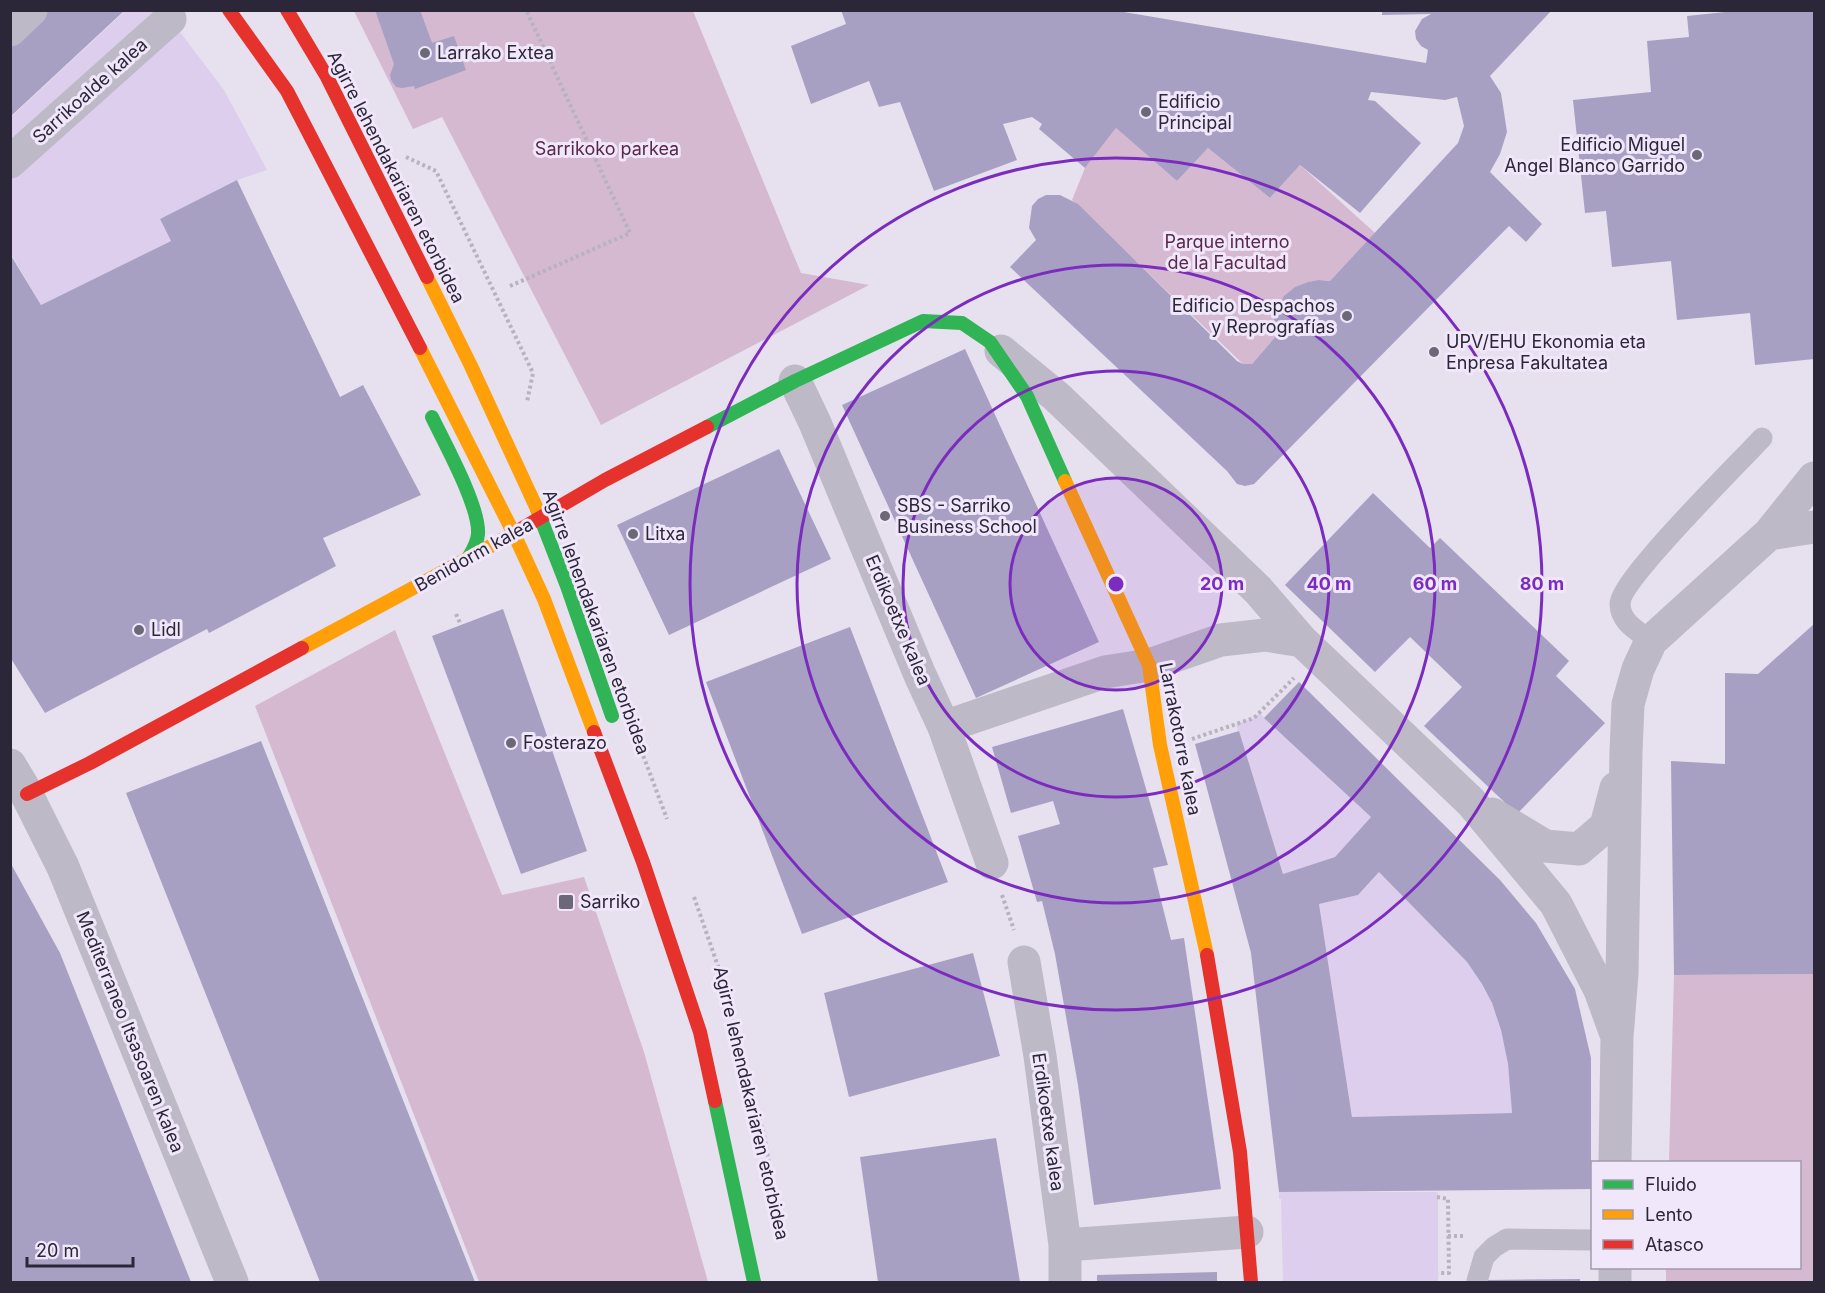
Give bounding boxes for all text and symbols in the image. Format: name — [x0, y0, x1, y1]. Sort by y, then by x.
street label: Sarrikoalde kalea — [28, 34, 151, 148]
place label: Larrako Extea — [437, 42, 554, 63]
marker: Larrako Extea — [418, 46, 432, 60]
street label: Agirre lehendakariaren etorbidea — [324, 47, 469, 306]
place label: Edificio Principal — [1158, 91, 1232, 133]
marker: Edificio Principal — [1139, 105, 1153, 119]
place label: Edificio Miguel Angel Blanco Garrido — [1504, 134, 1685, 176]
park label: Sarrikoko parkea — [535, 138, 679, 159]
marker: Edificio Miguel Angel Blanco Garrido — [1690, 148, 1704, 162]
park label: Parque interno de la Facultad — [1165, 231, 1290, 273]
place label: Edificio Despachos y Reprografías — [1172, 295, 1335, 337]
marker: Edificio Despachos y Reprografías — [1340, 309, 1354, 323]
place label: UPV/EHU Ekonomia eta Enpresa Fakultatea — [1446, 331, 1646, 373]
marker: UPV/EHU Ekonomia eta Enpresa Fakultatea — [1427, 345, 1441, 359]
street label: Agirre lehendakariaren etorbidea — [539, 487, 654, 757]
place label: SBS - Sarriko Business School — [897, 495, 1037, 537]
marker: SBS - Sarriko Business School — [878, 509, 892, 523]
street label: Benidorm kalea — [411, 513, 537, 596]
place label: Litxa — [645, 523, 685, 544]
marker: Litxa — [626, 527, 640, 541]
street label: Erdikoetxe kalea — [862, 552, 935, 688]
text: 20 m — [1200, 573, 1244, 594]
text: 40 m — [1307, 573, 1352, 594]
text: 60 m — [1413, 573, 1457, 594]
text: 80 m — [1520, 573, 1564, 594]
centre of rings — [1106, 574, 1126, 594]
place label: Lidl — [151, 619, 181, 640]
marker: Lidl — [132, 623, 146, 637]
street label: Larrakotorre kalea — [1155, 661, 1206, 817]
place label: Fosterazo — [523, 732, 607, 753]
marker: Fosterazo — [504, 736, 518, 750]
place label: Sarriko — [580, 891, 640, 912]
marker: Sarriko — [557, 893, 575, 911]
street label: Mediterraneo Itsasoaren kalea — [72, 908, 189, 1155]
street label: Agirre lehendakariaren etorbidea — [710, 964, 793, 1242]
street label: Erdikoetxe kalea — [1028, 1051, 1069, 1192]
legend — [1591, 1161, 1801, 1269]
text: Fluido — [1645, 1174, 1697, 1195]
text: Lento — [1645, 1204, 1693, 1225]
scale bar — [27, 1230, 134, 1268]
text: Atasco — [1645, 1234, 1704, 1255]
text: 20 m — [36, 1240, 79, 1261]

